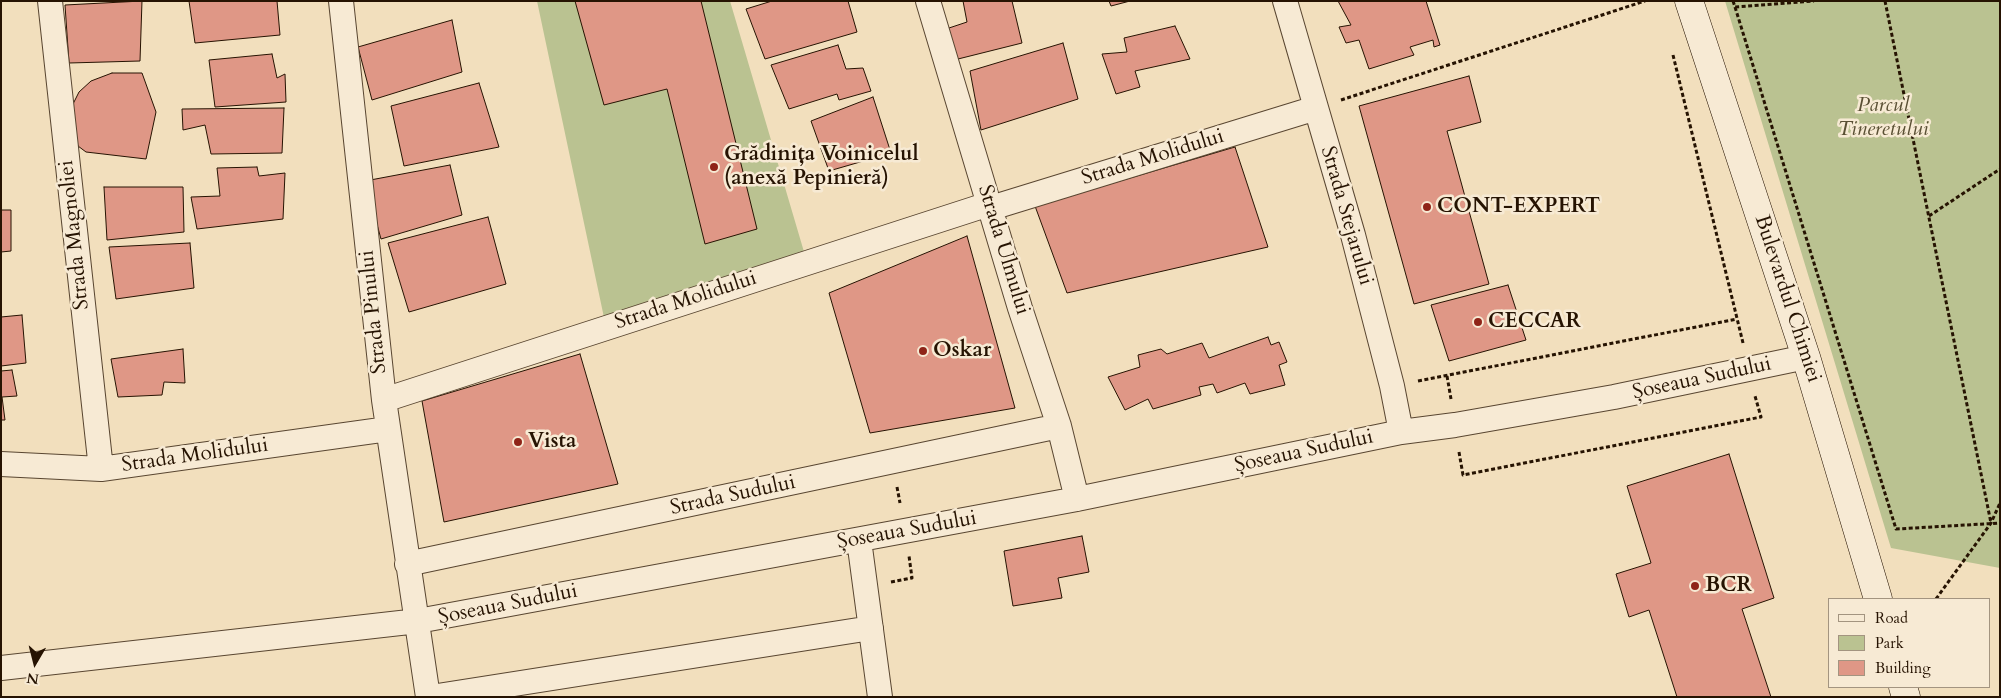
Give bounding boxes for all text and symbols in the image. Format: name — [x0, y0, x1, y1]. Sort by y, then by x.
park label: Parcul Tineretului — [1837, 93, 1929, 143]
street label: Strada Molidului — [1079, 124, 1227, 192]
place label: Grădinița Voinicelul (anexă Pepinieră) — [724, 142, 919, 192]
street label: Strada Stejarului — [1314, 144, 1378, 288]
street label: Strada Magnoliei — [55, 159, 95, 311]
marker: Grădinița Voinicelul (anexă Pepinieră) — [708, 161, 720, 173]
street label: Strada Ulmului — [971, 182, 1035, 318]
place label: CONT-EXPERT — [1437, 194, 1600, 220]
marker: CONT-EXPERT — [1421, 201, 1433, 213]
street label: Bulevardul Chimiei — [1748, 212, 1826, 386]
street label: Strada Pinului — [355, 249, 393, 375]
street label: Strada Molidului — [612, 266, 760, 336]
place label: CECCAR — [1488, 309, 1581, 335]
marker: CECCAR — [1472, 316, 1484, 328]
place label: Oskar — [933, 338, 991, 364]
marker: Oskar — [917, 345, 929, 357]
street label: Șoseaua Sudului — [1630, 352, 1774, 406]
street label: Șoseaua Sudului — [1232, 425, 1376, 479]
place label: Vista — [528, 429, 576, 455]
street label: Strada Molidului — [120, 433, 270, 479]
marker: Vista — [512, 436, 524, 448]
street label: Strada Sudului — [668, 470, 798, 522]
street label: Șoseaua Sudului — [835, 506, 979, 556]
place label: BCR — [1705, 573, 1752, 599]
street label: Șoseaua Sudului — [436, 579, 580, 631]
marker: BCR — [1689, 580, 1701, 592]
legend — [1828, 598, 1991, 688]
text: Road — [1875, 608, 1908, 628]
text: Park — [1875, 633, 1904, 653]
north arrow — [10, 638, 60, 688]
text: Building — [1875, 658, 1931, 678]
text: N — [26, 668, 40, 689]

